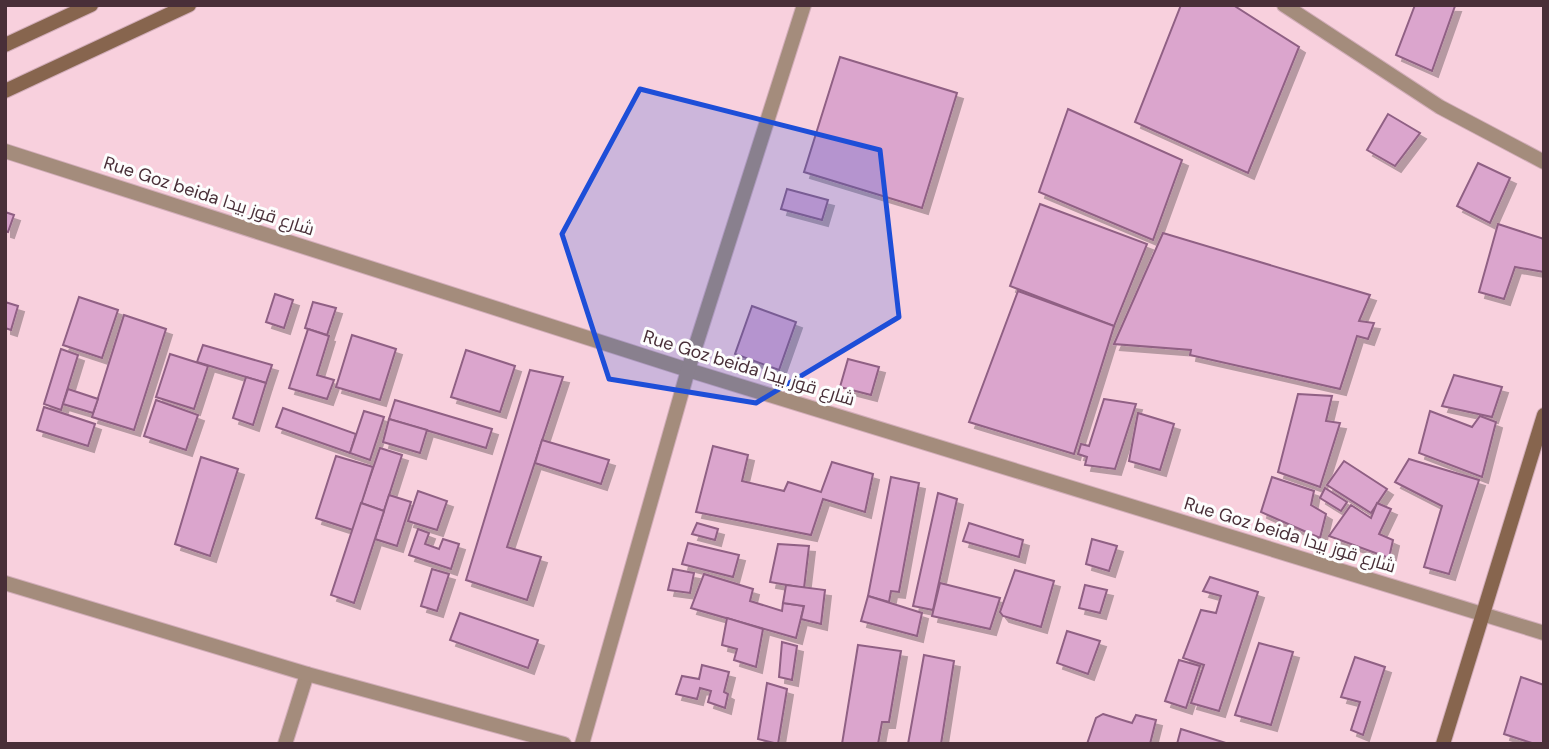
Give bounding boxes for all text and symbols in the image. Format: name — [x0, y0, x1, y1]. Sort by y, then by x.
street label: Rue Goz beida شارع قوز بيدا — [101, 151, 317, 241]
street label: Rue Goz beida شارع قوز بيدا — [640, 324, 858, 412]
street label: Rue Goz beida شارع قوز بيدا — [1181, 491, 1399, 579]

